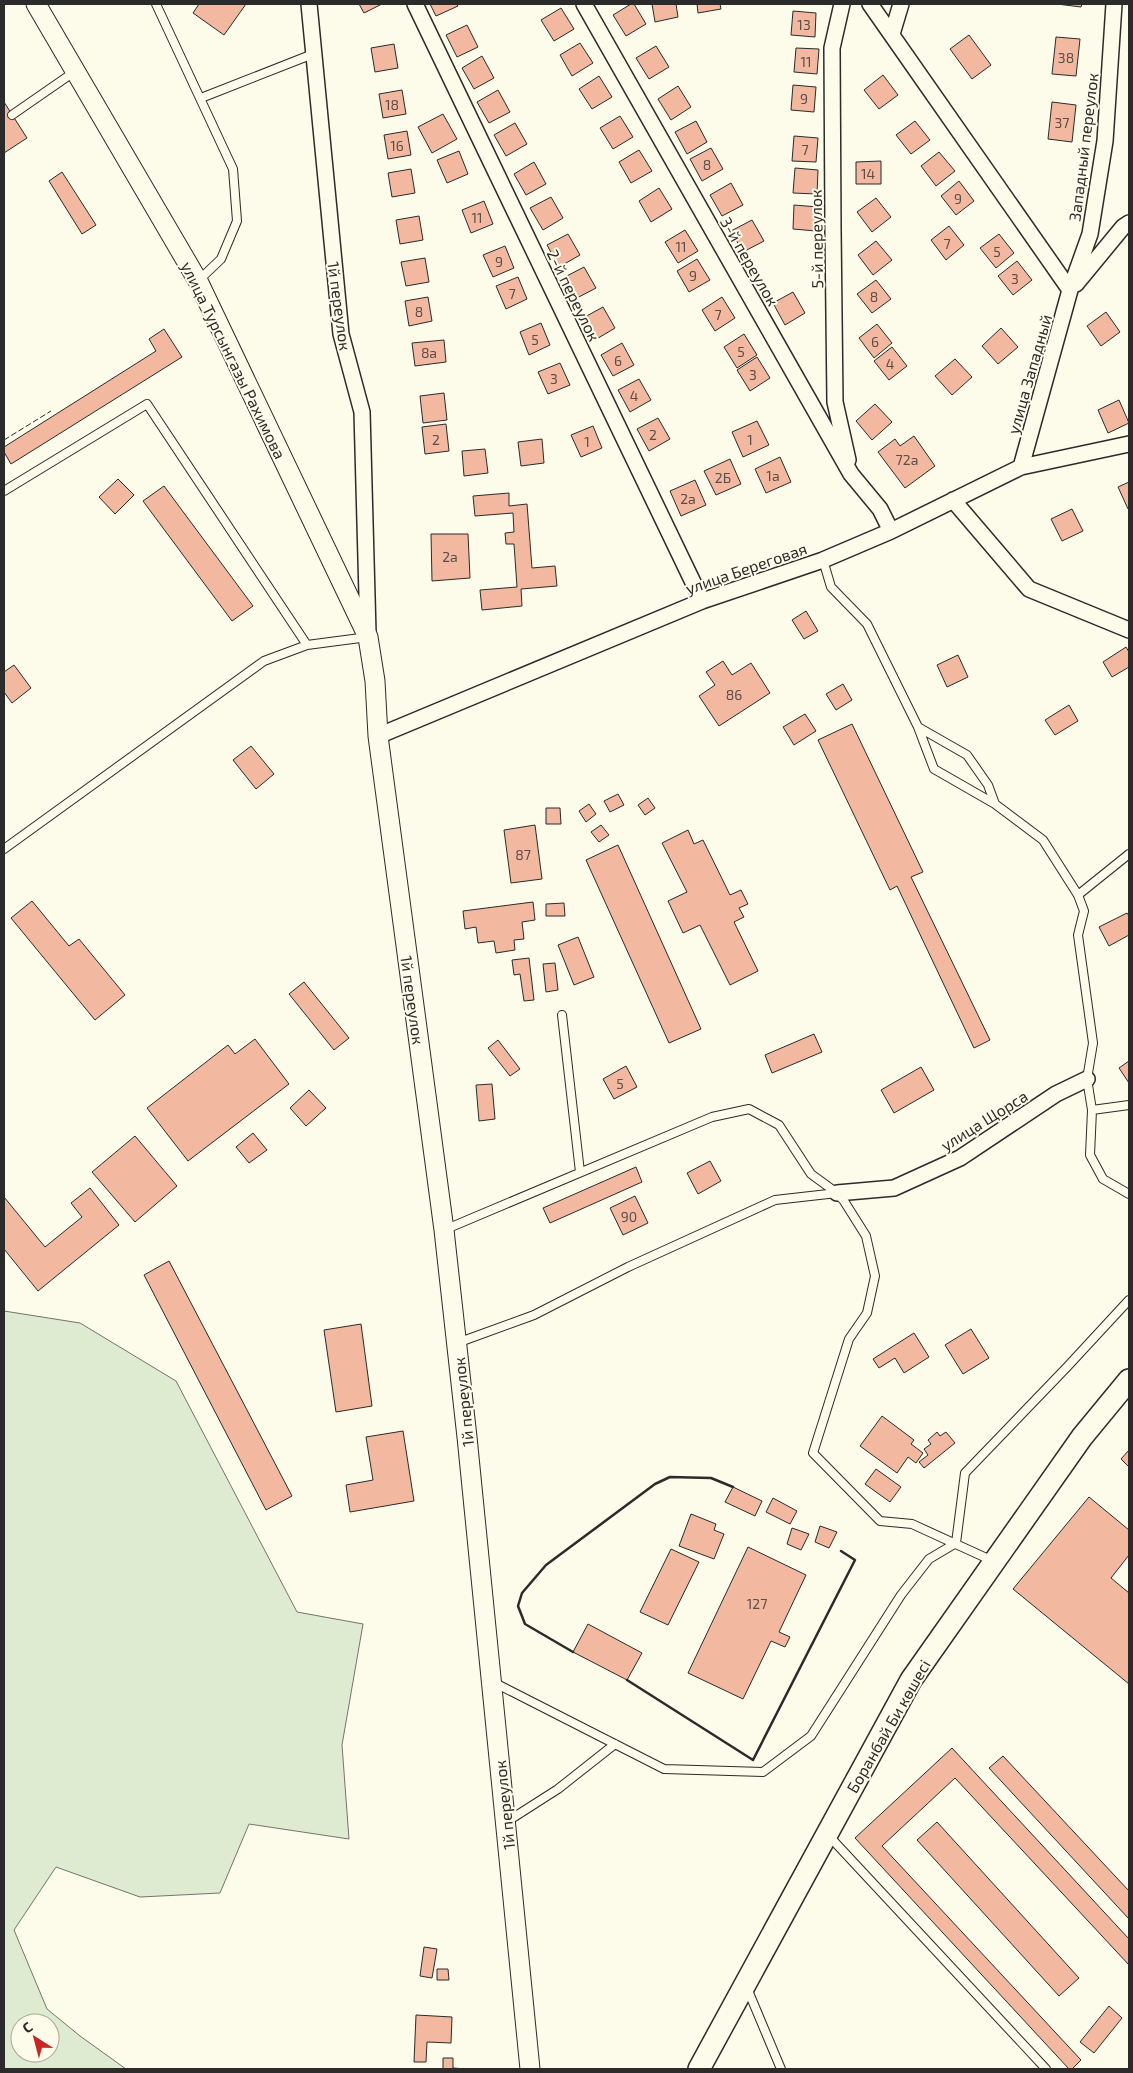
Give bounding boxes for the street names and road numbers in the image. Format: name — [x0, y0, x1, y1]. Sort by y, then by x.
street label: Западный переулок — [1064, 71, 1103, 222]
street label: 5-й переулок — [806, 189, 827, 289]
street label: 3-й переулок — [716, 213, 783, 310]
street label: 2-й переулок — [543, 246, 605, 345]
street label: улица Турсынгазы Рахимова — [177, 258, 290, 462]
street label: 1й переулок — [323, 260, 356, 352]
street label: улица Западный — [1003, 312, 1056, 436]
street label: улица Береговая — [683, 538, 810, 599]
street label: 1й переулок — [396, 954, 429, 1046]
street label: улица Щорса — [937, 1086, 1031, 1155]
street label: 1й переулок — [449, 1356, 478, 1448]
street label: Боранбай Би көшесі — [842, 1656, 934, 1796]
street label: 1й переулок — [490, 1759, 519, 1851]

